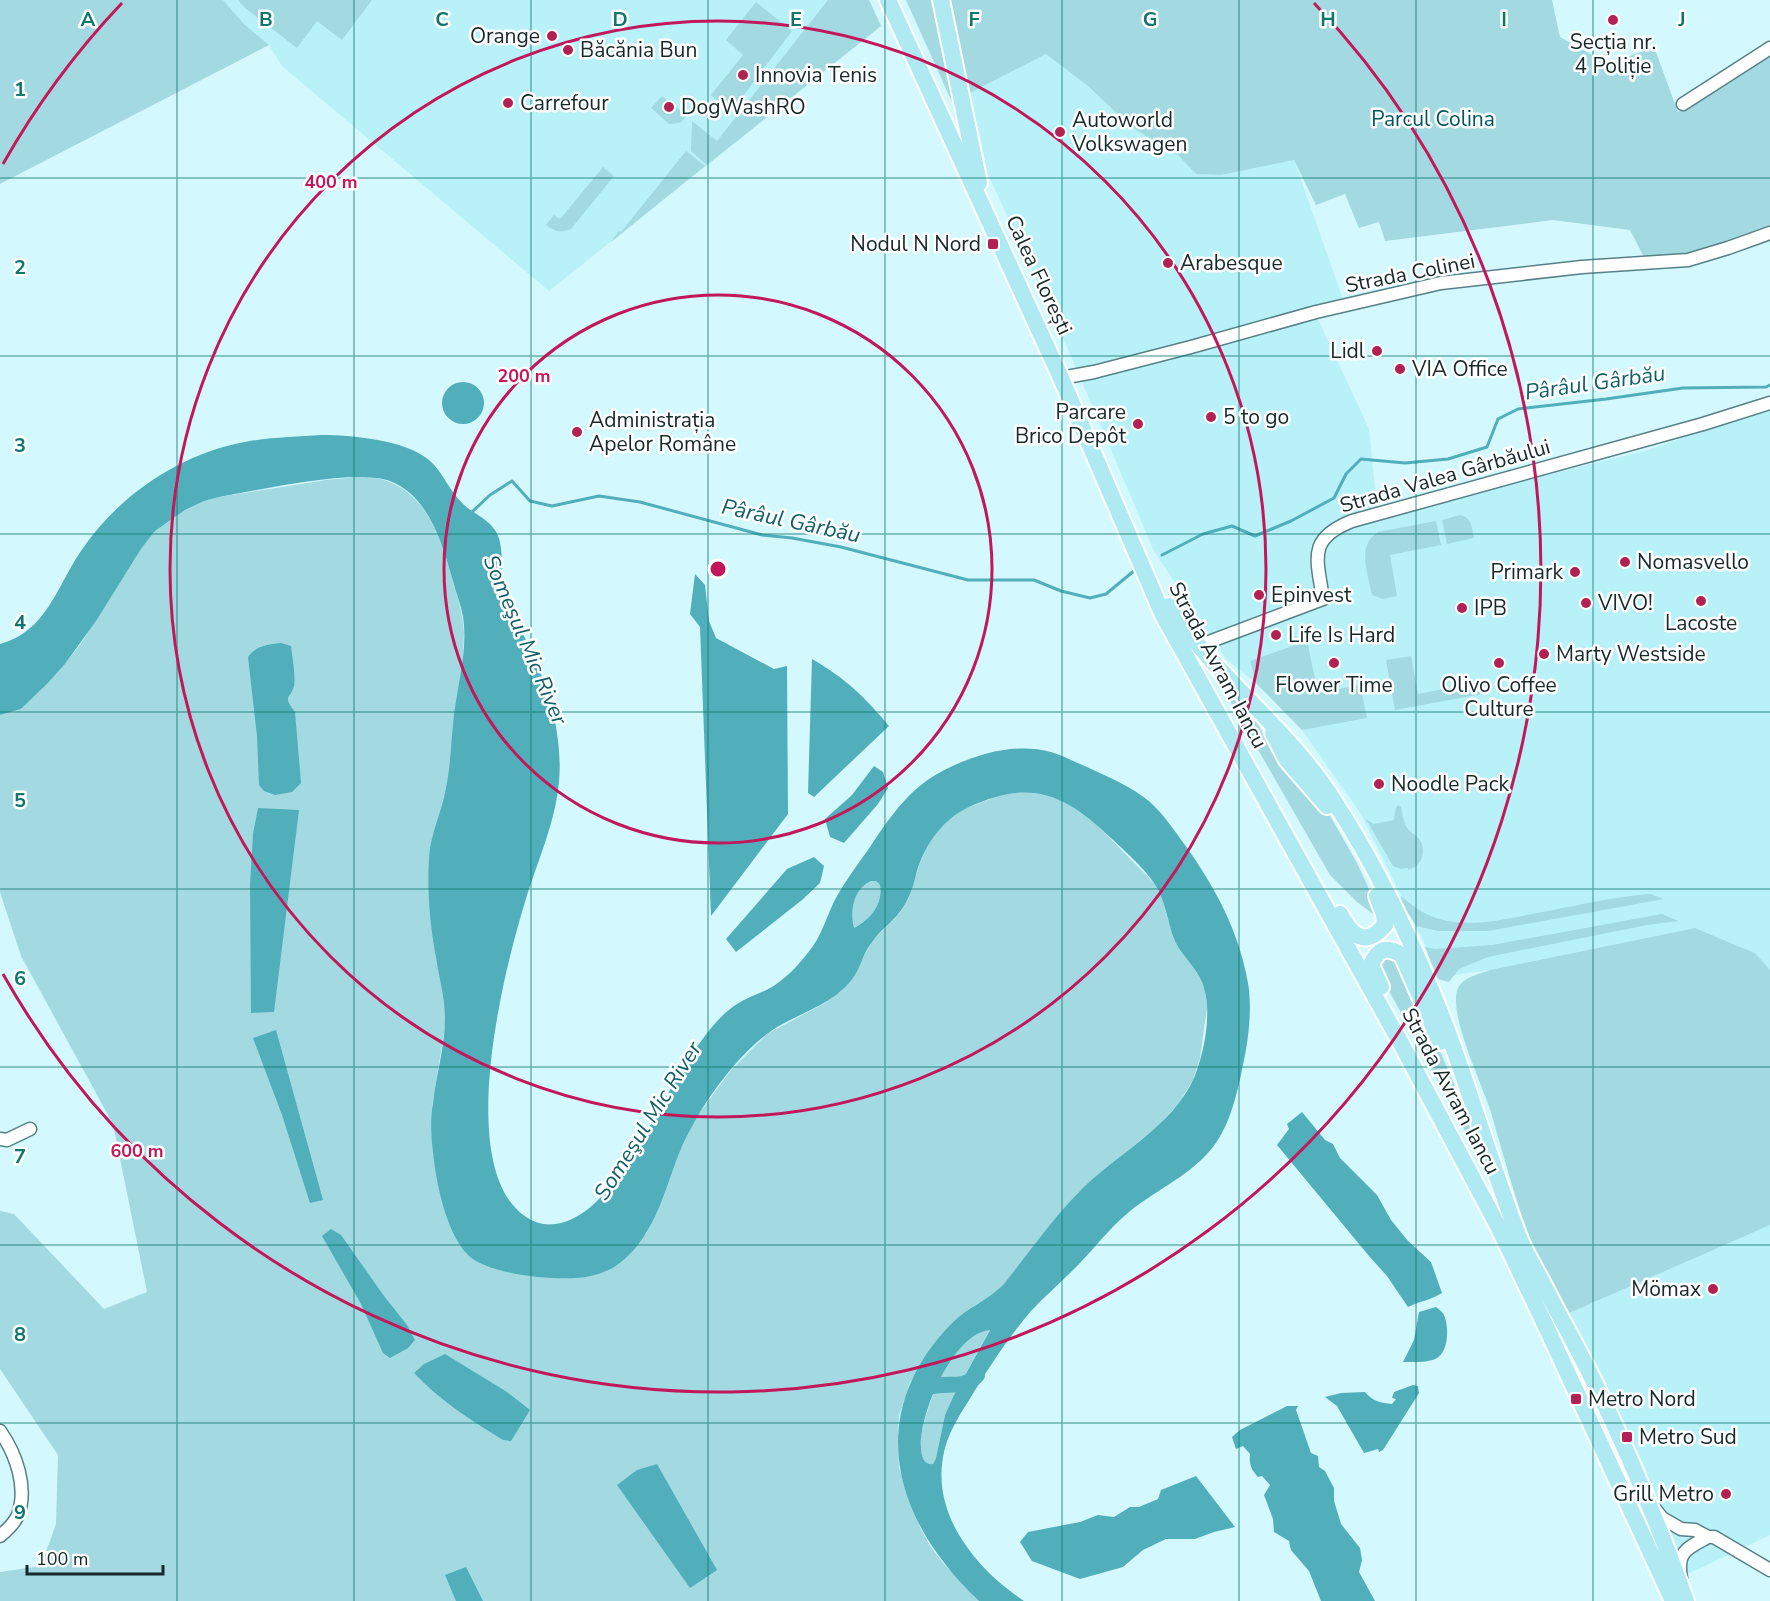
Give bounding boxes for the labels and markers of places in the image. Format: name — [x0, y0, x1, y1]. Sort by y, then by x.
marker: Secția nr. 4 Poliție — [1606, 13, 1620, 27]
place label: Orange — [470, 22, 540, 50]
place label: Secția nr. 4 Poliție — [1570, 28, 1656, 80]
marker: Orange — [545, 29, 559, 43]
place label: Băcănia Bun — [580, 36, 697, 64]
marker: Băcănia Bun — [561, 43, 575, 57]
place label: Innovia Tenis — [755, 61, 877, 89]
marker: Innovia Tenis — [736, 68, 750, 82]
place label: Carrefour — [520, 89, 609, 117]
place label: DogWashRO — [681, 93, 806, 121]
marker: Carrefour — [501, 96, 515, 110]
marker: DogWashRO — [662, 100, 676, 114]
place label: Autoworld Volkswagen — [1071, 106, 1187, 158]
marker: Autoworld Volkswagen — [1053, 125, 1067, 139]
place label: Nodul N Nord — [850, 230, 981, 258]
marker: Nodul N Nord — [986, 237, 1000, 251]
place label: Arabesque — [1180, 249, 1283, 277]
marker: Arabesque — [1161, 256, 1175, 270]
place label: Lidl — [1330, 337, 1366, 365]
marker: Lidl — [1370, 344, 1384, 358]
place label: VIA Office — [1411, 355, 1508, 383]
marker: VIA Office — [1393, 362, 1407, 376]
place label: Parcare Brico Depôt — [1015, 398, 1127, 450]
place label: 5 to go — [1223, 403, 1289, 431]
place label: Administrația Apelor Române — [589, 406, 736, 458]
marker: 5 to go — [1204, 410, 1218, 424]
marker: Parcare Brico Depôt — [1131, 417, 1145, 431]
marker: Administrația Apelor Române — [570, 425, 584, 439]
place label: Nomasvello — [1637, 548, 1749, 576]
marker: Nomasvello — [1618, 555, 1632, 569]
place label: Primark — [1490, 558, 1563, 586]
centre of rings — [708, 559, 728, 579]
marker: Primark — [1568, 565, 1582, 579]
place label: Epinvest — [1271, 581, 1352, 609]
marker: Epinvest — [1252, 588, 1266, 602]
place label: VIVO! — [1597, 589, 1653, 617]
place label: IPB — [1474, 594, 1507, 622]
marker: Lacoste — [1694, 594, 1708, 608]
marker: VIVO! — [1579, 596, 1593, 610]
marker: IPB — [1455, 601, 1469, 615]
place label: Lacoste — [1665, 609, 1737, 637]
place label: Life Is Hard — [1288, 621, 1395, 649]
marker: Life Is Hard — [1269, 628, 1283, 642]
place label: Marty Westside — [1556, 640, 1706, 668]
marker: Marty Westside — [1537, 647, 1551, 661]
marker: Flower Time — [1327, 656, 1341, 670]
marker: Olivo Coffee Culture — [1492, 656, 1506, 670]
place label: Flower Time — [1275, 671, 1393, 699]
place label: Olivo Coffee Culture — [1441, 671, 1557, 723]
place label: Noodle Pack — [1391, 770, 1509, 798]
marker: Noodle Pack — [1372, 777, 1386, 791]
place label: Mömax — [1631, 1275, 1701, 1303]
marker: Mömax — [1706, 1282, 1720, 1296]
place label: Metro Nord — [1588, 1385, 1696, 1413]
marker: Metro Nord — [1569, 1392, 1583, 1406]
place label: Metro Sud — [1639, 1423, 1737, 1451]
marker: Metro Sud — [1620, 1430, 1634, 1444]
place label: Grill Metro — [1613, 1480, 1714, 1508]
marker: Grill Metro — [1719, 1487, 1733, 1501]

